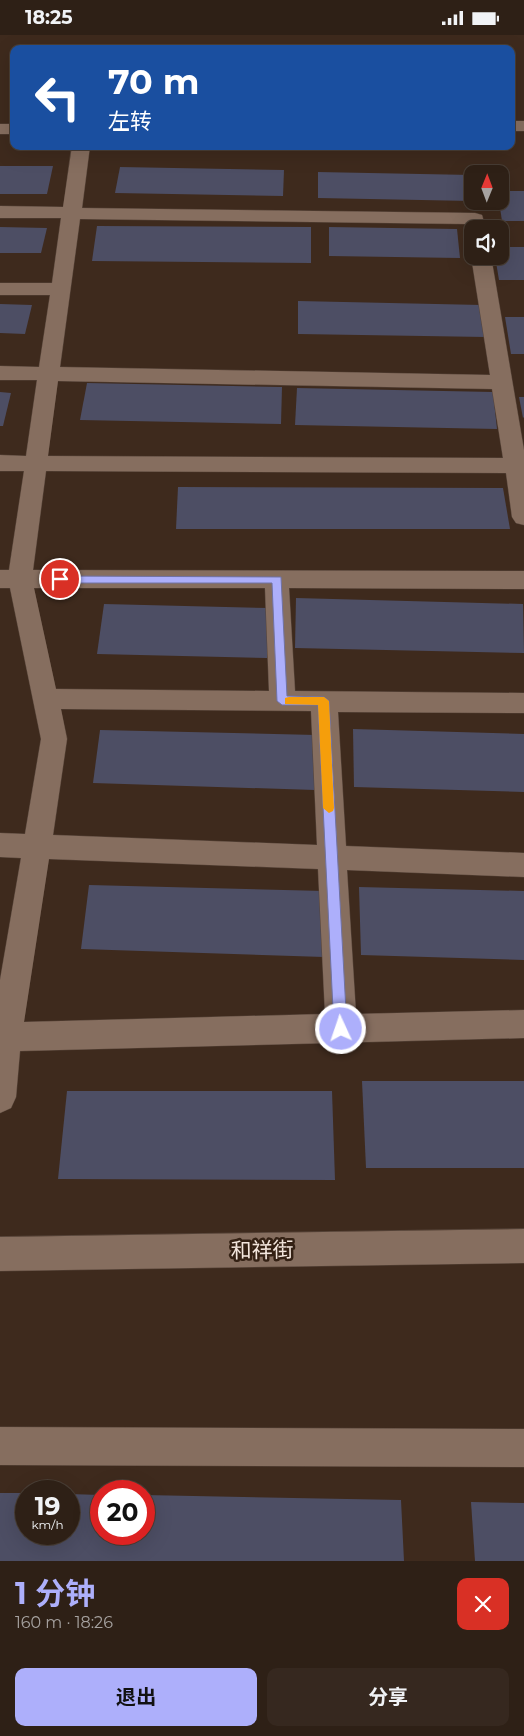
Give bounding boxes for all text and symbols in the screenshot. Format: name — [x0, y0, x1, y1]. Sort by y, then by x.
text: 18:25 — [25, 6, 72, 29]
text: 70 m — [108, 60, 199, 103]
icon: left — [25, 65, 90, 130]
text: 左转 — [108, 108, 152, 135]
north arrow — [464, 165, 509, 210]
map controls — [464, 165, 509, 265]
button: sound — [464, 220, 509, 265]
pin — [39, 558, 81, 600]
icon: arrive — [46, 565, 74, 593]
position arrow — [314, 1002, 366, 1054]
street label: 和祥街 — [230, 1237, 294, 1263]
speed limit sign: 20 — [90, 1480, 155, 1545]
text: 19 — [35, 1491, 60, 1521]
text: km/h — [31, 1517, 64, 1532]
text: 1 分钟 — [15, 1575, 95, 1612]
button: close — [457, 1578, 509, 1630]
text: 160 m · 18:26 — [15, 1613, 113, 1632]
button: 退出 — [15, 1668, 257, 1726]
button: 分享 — [267, 1668, 509, 1726]

